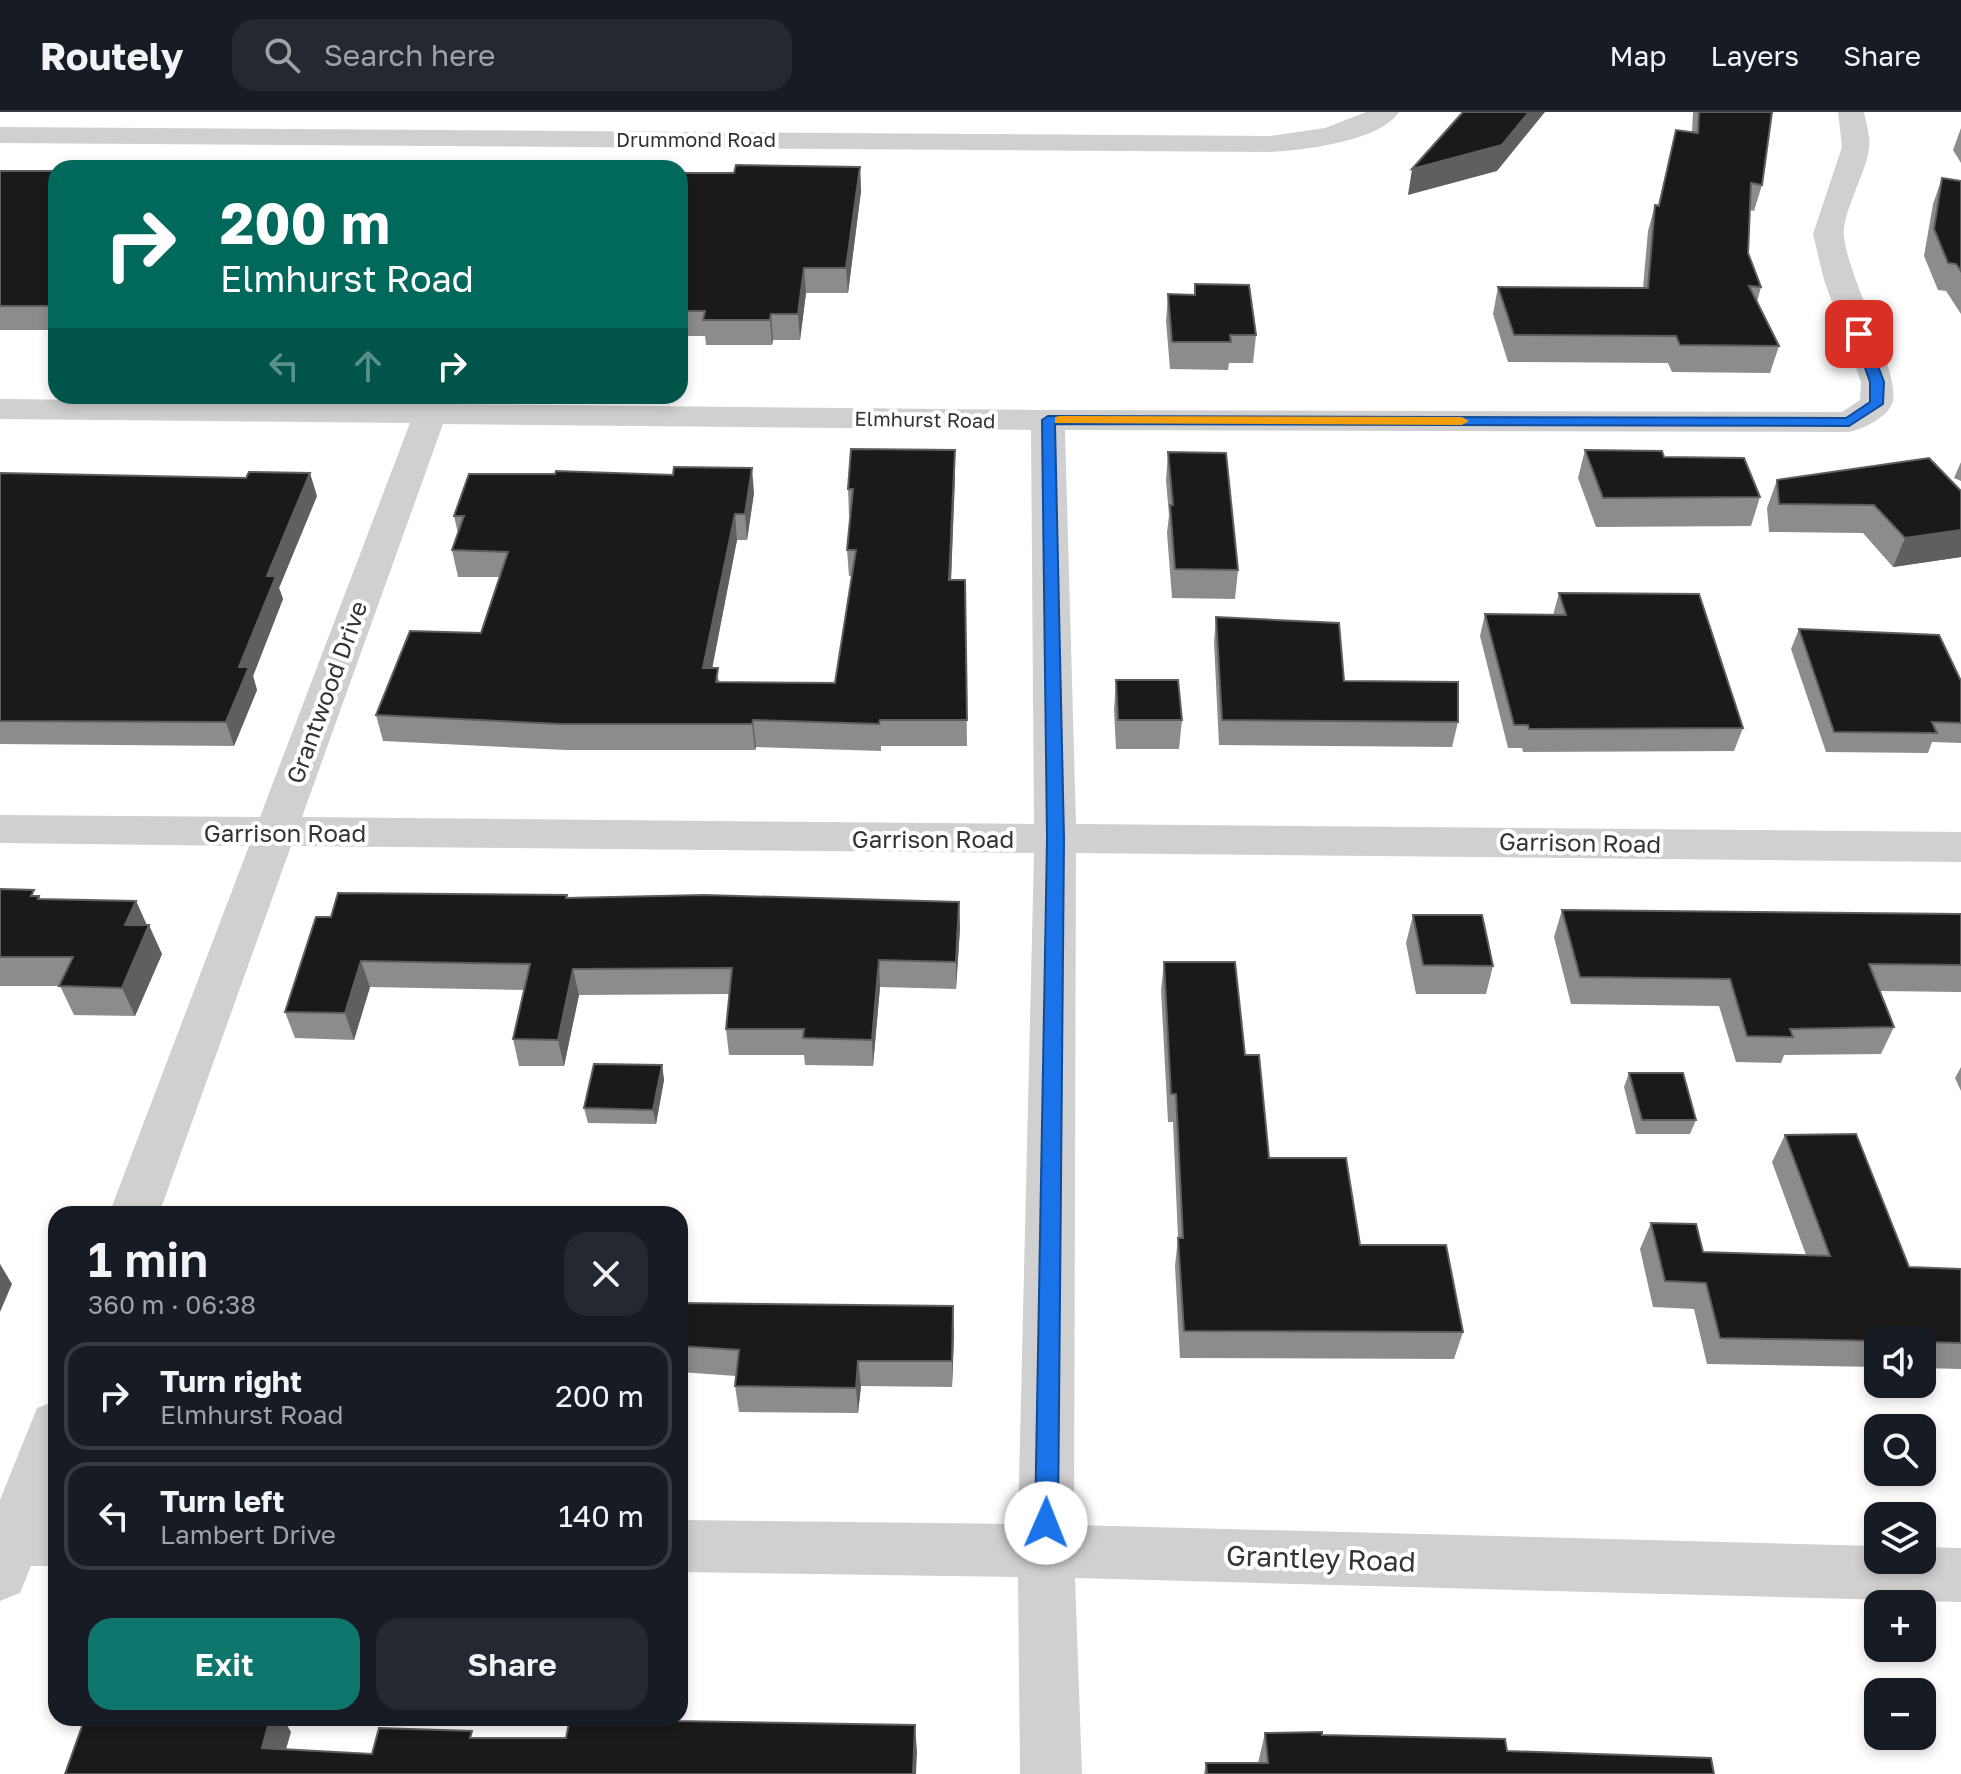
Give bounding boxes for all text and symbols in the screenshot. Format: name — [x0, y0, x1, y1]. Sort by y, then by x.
search box — [232, 19, 792, 91]
text: Routely — [40, 33, 184, 78]
icon: search — [260, 33, 304, 77]
text: Search here — [324, 37, 496, 73]
text: Map — [1609, 39, 1667, 72]
text: Layers — [1711, 39, 1799, 72]
text: Share — [1843, 39, 1921, 72]
street label: Drummond Road — [616, 127, 776, 151]
text: 200 m — [220, 189, 390, 256]
icon: right — [88, 192, 192, 296]
text: Elmhurst Road — [220, 257, 474, 300]
pin — [1825, 300, 1893, 368]
icon: arrive — [1837, 312, 1881, 356]
icon: left — [262, 344, 306, 388]
icon: ahead — [346, 344, 390, 388]
icon: right — [430, 344, 474, 388]
street label: Elmhurst Road — [854, 406, 996, 432]
street label: Grantwood Drive — [280, 597, 372, 787]
street label: Garrison Road — [204, 818, 366, 847]
street label: Garrison Road — [852, 824, 1014, 853]
street label: Garrison Road — [1499, 826, 1661, 858]
text: 1 min — [88, 1230, 208, 1288]
button: close — [564, 1232, 648, 1316]
text: 360 m · 06:38 — [88, 1289, 256, 1320]
map controls — [1864, 1326, 1936, 1750]
button: sound — [1864, 1326, 1936, 1398]
text: Turn right — [160, 1363, 302, 1399]
icon: right — [92, 1374, 136, 1418]
text: 200 m — [555, 1378, 644, 1414]
text: Elmhurst Road — [160, 1399, 343, 1430]
button: search — [1864, 1414, 1936, 1486]
position arrow — [1004, 1481, 1088, 1565]
text: Turn left — [160, 1483, 285, 1519]
icon: left — [92, 1494, 136, 1538]
text: 140 m — [559, 1498, 644, 1534]
button: layers — [1864, 1502, 1936, 1574]
text: Lambert Drive — [160, 1519, 336, 1550]
street label: Grantley Road — [1225, 1538, 1417, 1578]
button: + — [1864, 1590, 1936, 1662]
button: Exit — [88, 1618, 360, 1710]
button: Share — [376, 1618, 648, 1710]
button: − — [1864, 1678, 1936, 1750]

